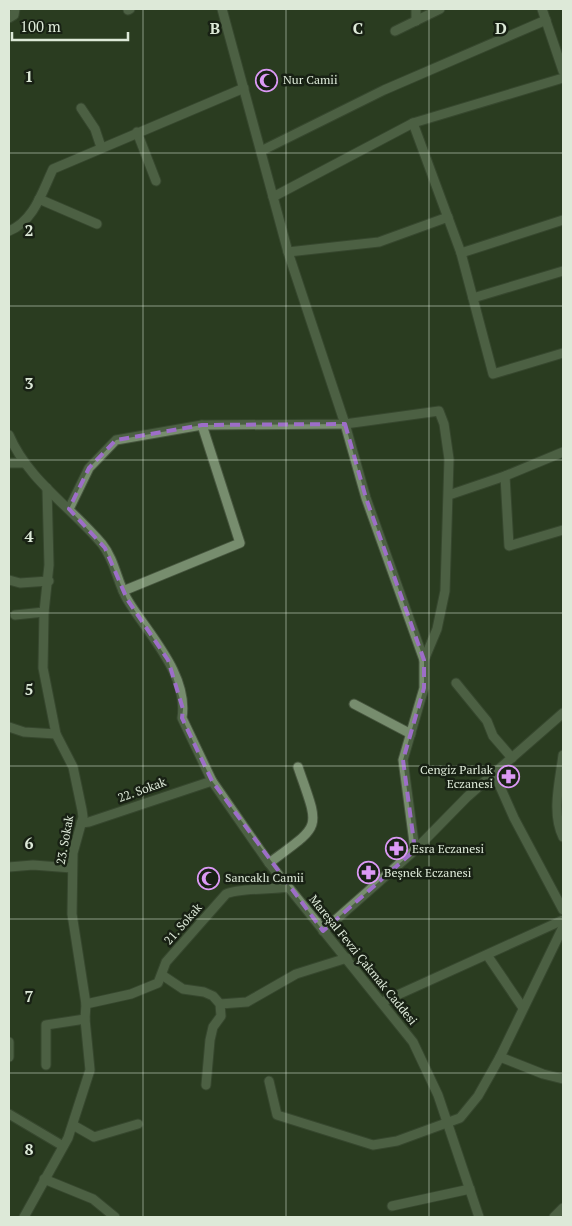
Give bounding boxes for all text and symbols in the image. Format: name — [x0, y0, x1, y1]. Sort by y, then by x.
scale bar — [12, 10, 129, 42]
text: 100 m — [20, 16, 61, 36]
text: B — [210, 17, 220, 39]
text: C — [353, 17, 363, 39]
text: D — [495, 17, 507, 39]
text: 1 — [24, 65, 34, 87]
mosque icon: Nur Camii — [255, 68, 279, 92]
place label: Nur Camii — [283, 72, 338, 87]
text: 2 — [24, 219, 34, 241]
text: 3 — [24, 372, 34, 394]
text: 4 — [24, 525, 34, 547]
text: 5 — [24, 678, 34, 700]
place label: Cengiz Parlak Eczanesi — [420, 762, 494, 791]
pharmacy icon: Cengiz Parlak Eczanesi — [497, 765, 521, 789]
street label: 22. Sokak — [116, 774, 169, 805]
street label: 23. Sokak — [53, 813, 76, 866]
text: 6 — [24, 832, 34, 854]
pharmacy icon: Esra Eczanesi — [384, 837, 408, 861]
place label: Esra Eczanesi — [412, 841, 484, 856]
pharmacy icon: Beşnek Eczanesi — [356, 861, 380, 885]
place label: Beşnek Eczanesi — [384, 865, 472, 880]
mosque icon: Sancaklı Camii — [197, 866, 221, 890]
place label: Sancaklı Camii — [225, 870, 304, 885]
street label: Mareşal Fevzi Çakmak Caddesi — [306, 892, 421, 1028]
street label: 21. Sokak — [161, 899, 205, 947]
text: 7 — [24, 985, 34, 1007]
text: 8 — [24, 1138, 34, 1160]

